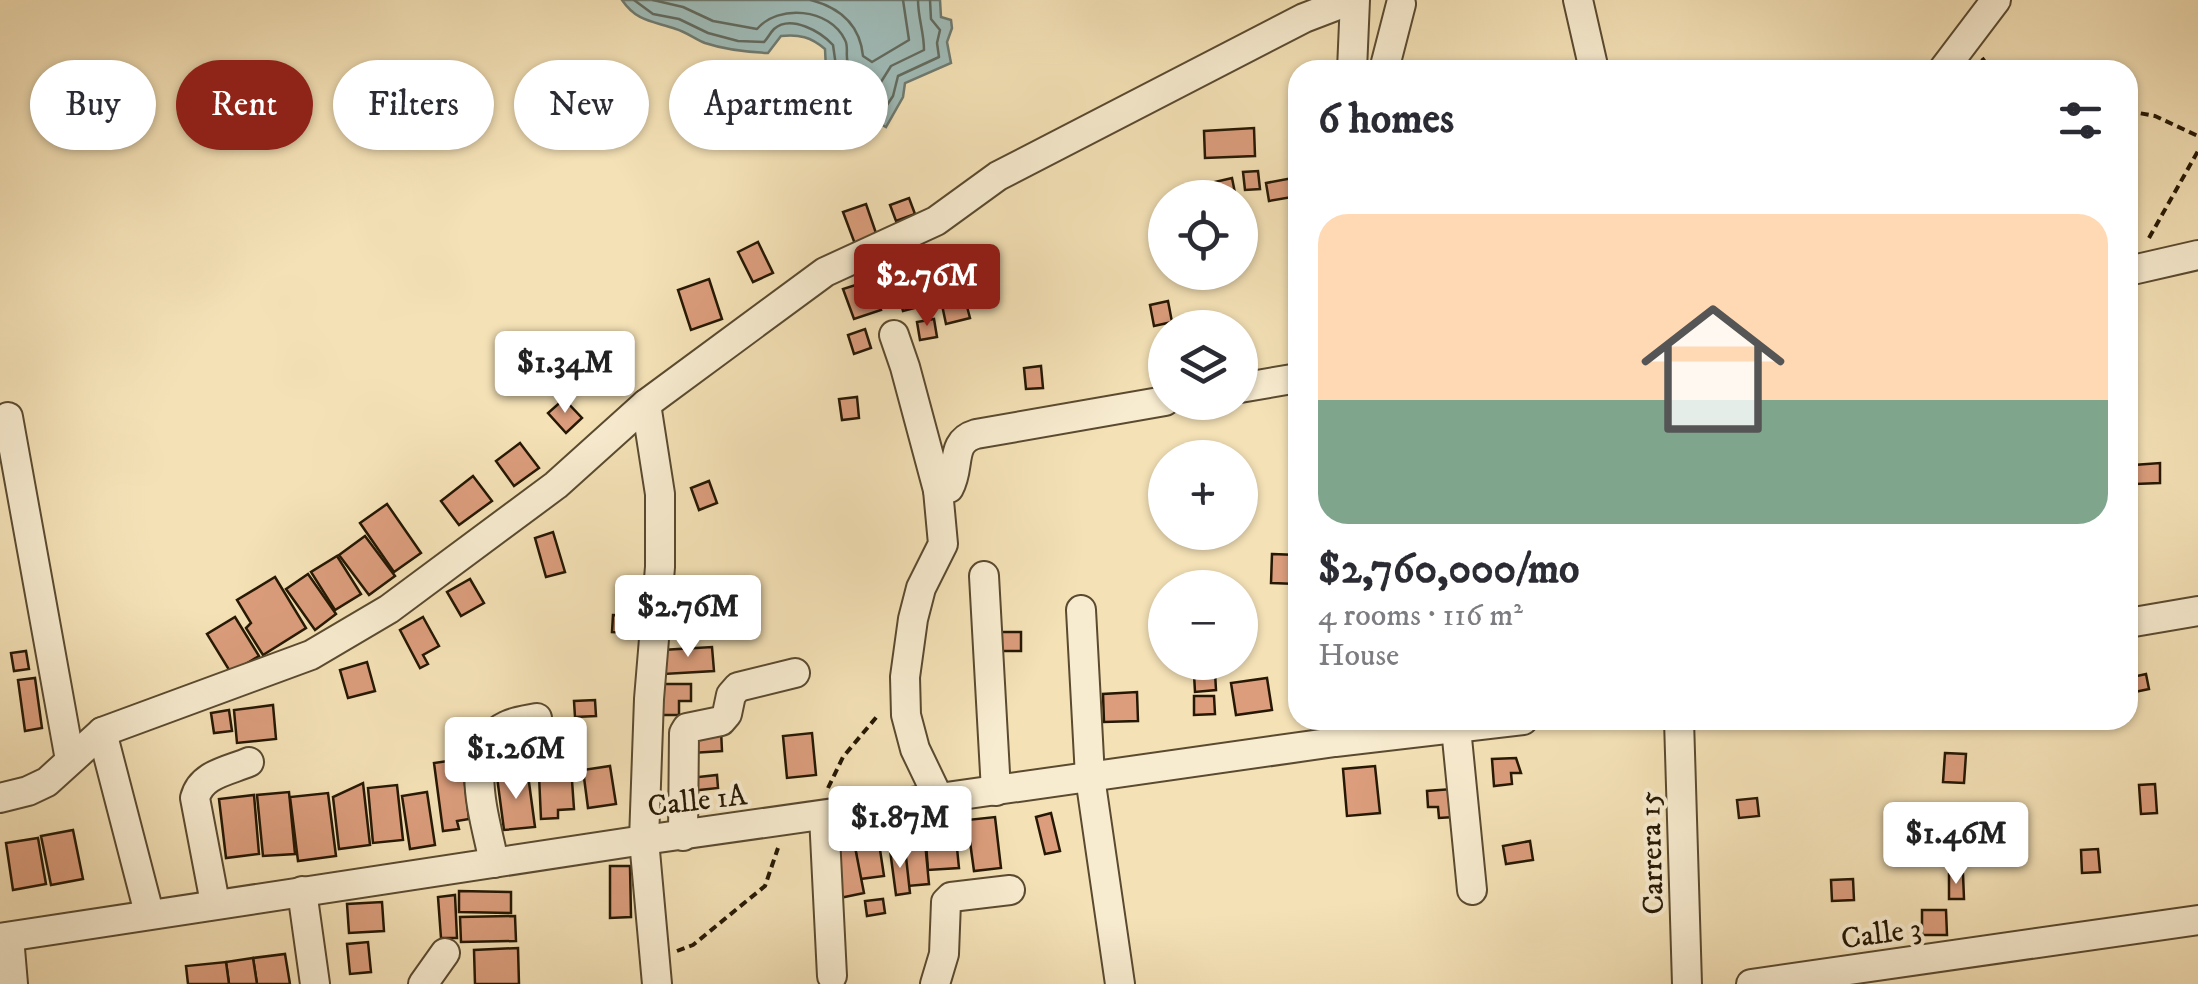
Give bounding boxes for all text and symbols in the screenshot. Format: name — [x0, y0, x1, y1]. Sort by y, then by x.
chip: Buy — [30, 60, 156, 150]
chip: Rent — [176, 60, 313, 150]
chip: Filters — [333, 60, 494, 150]
chip: New — [514, 60, 649, 150]
chip: Apartment — [669, 60, 888, 150]
icon: filters — [2053, 93, 2108, 148]
text: 6 homes — [1318, 94, 1454, 146]
map controls — [1148, 180, 1258, 680]
button: locate — [1148, 180, 1258, 290]
pin: $2.76M — [846, 244, 1008, 329]
text: $2.76M — [876, 256, 978, 296]
icon: home — [1623, 279, 1803, 459]
button: layers — [1148, 310, 1258, 420]
pin: $1.34M — [484, 331, 646, 416]
text: $1.34M — [517, 343, 613, 383]
button: + — [1148, 440, 1258, 550]
text: $2,760,000/mo — [1318, 544, 1579, 596]
button: − — [1148, 570, 1258, 680]
pin: $2.76M — [607, 575, 769, 660]
text: $2.76M — [637, 587, 739, 627]
text: 4 rooms · 116 m² — [1318, 596, 1523, 636]
text: House — [1318, 636, 1399, 676]
pin: $1.26M — [435, 717, 597, 802]
text: $1.26M — [467, 729, 565, 769]
street label: Calle 1A — [646, 777, 750, 826]
pin: $1.87M — [819, 786, 981, 871]
street label: Carrera 15 — [1632, 790, 1673, 915]
text: $1.87M — [851, 798, 949, 838]
pin: $1.46M — [1875, 802, 2037, 887]
text: $1.46M — [1905, 814, 2007, 854]
street label: Calle 3 — [1839, 911, 1924, 958]

